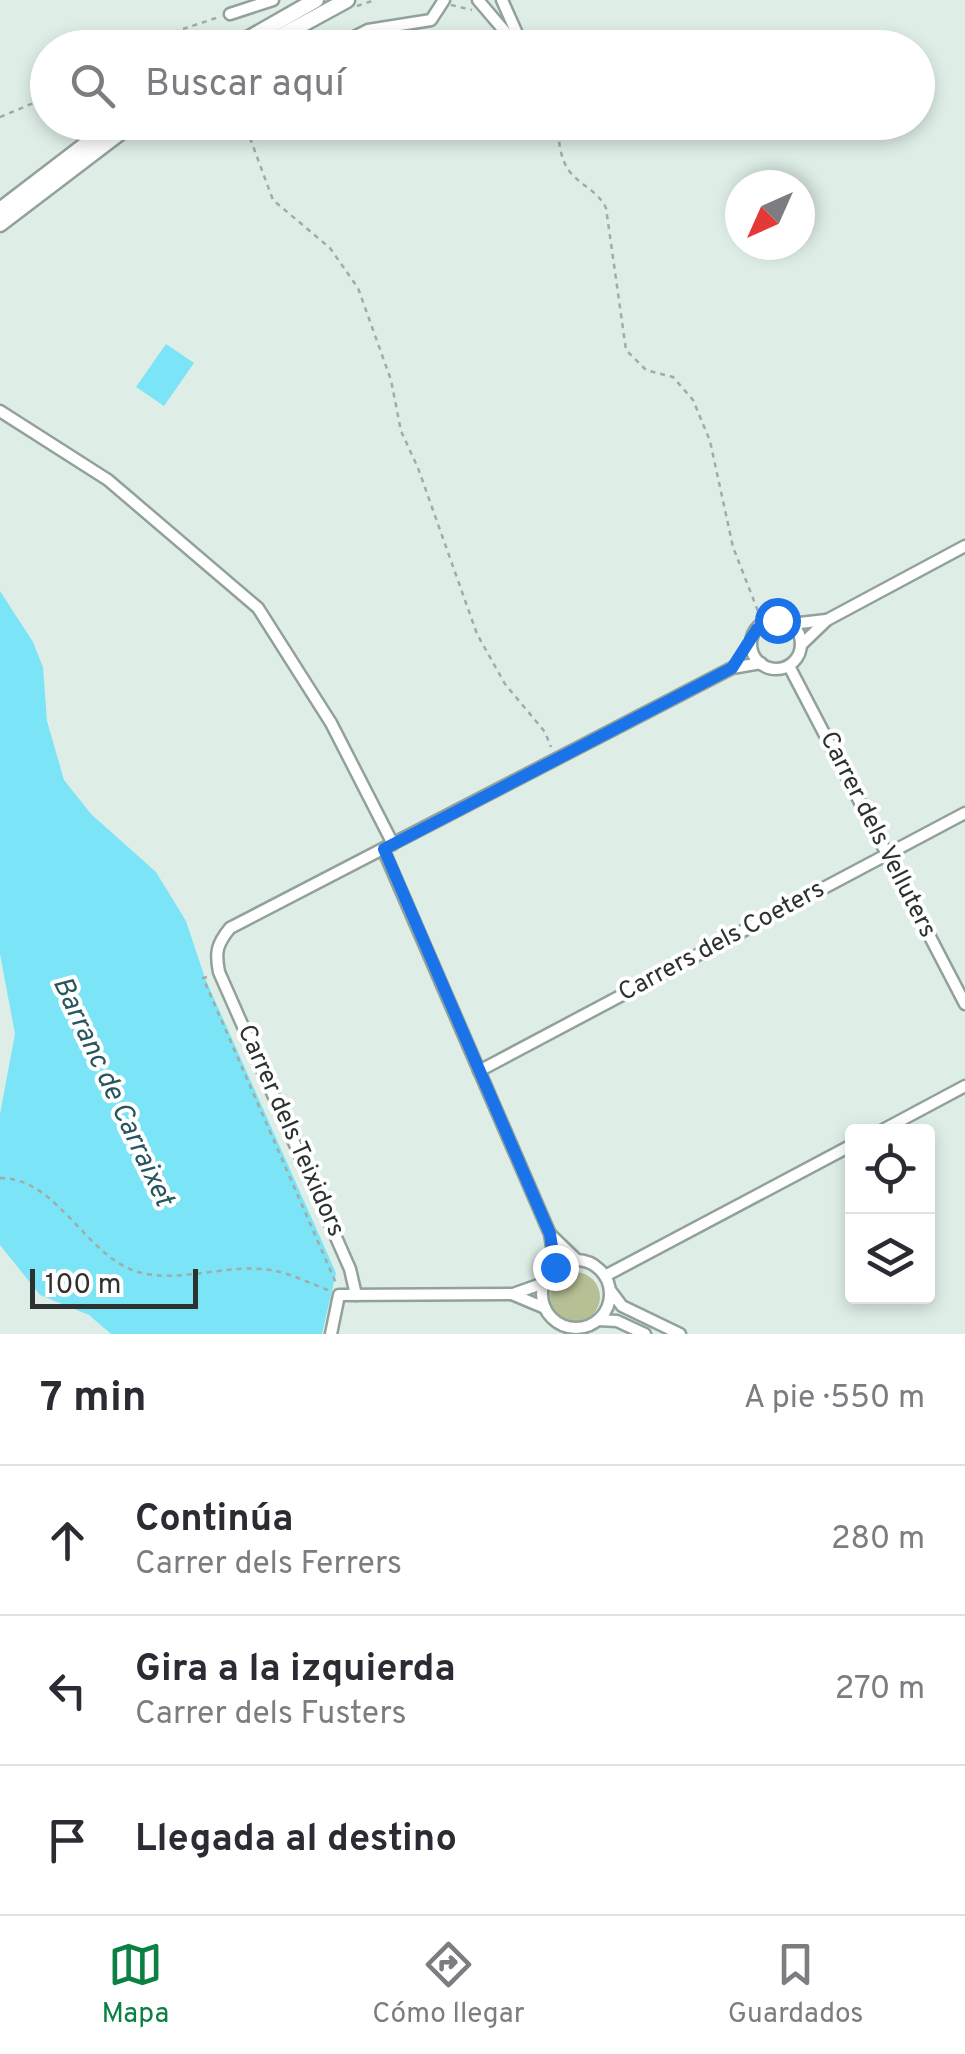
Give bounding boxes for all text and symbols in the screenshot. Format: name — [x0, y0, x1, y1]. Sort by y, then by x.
search box — [30, 30, 935, 140]
icon: search — [65, 58, 120, 113]
text: Buscar aquí — [145, 61, 345, 110]
north arrow — [725, 170, 815, 260]
route start — [755, 598, 801, 644]
street label: Carrer dels Velluters — [811, 727, 943, 943]
street label: Carrers dels Coeters — [614, 874, 830, 1010]
water label: Barranc de Carraixet — [43, 971, 182, 1215]
street label: Carrer dels Teixidors — [229, 1020, 351, 1242]
map controls — [845, 1124, 935, 1304]
button: locate — [845, 1124, 935, 1214]
button: layers — [845, 1214, 935, 1304]
route end — [533, 1245, 579, 1291]
scale bar — [30, 1264, 198, 1308]
text: 100 m — [45, 1268, 121, 1304]
text: 7 min — [40, 1373, 147, 1426]
text: A pie · 550 m — [744, 1379, 925, 1419]
text: Continúa — [135, 1496, 293, 1545]
icon: ahead — [40, 1513, 95, 1568]
text: 280 m — [831, 1520, 925, 1560]
text: Carrer dels Ferrers — [135, 1545, 402, 1585]
text: Gira a la izquierda — [135, 1646, 456, 1695]
icon: left — [40, 1663, 95, 1718]
text: 270 m — [835, 1670, 925, 1710]
text: Carrer dels Fusters — [135, 1695, 407, 1735]
icon: arrive — [40, 1813, 95, 1868]
text: Llegada al destino — [135, 1816, 457, 1865]
tab: Mapa — [102, 1937, 169, 2033]
tab: Cómo llegar — [372, 1937, 525, 2033]
tab: Guardados — [728, 1937, 863, 2033]

